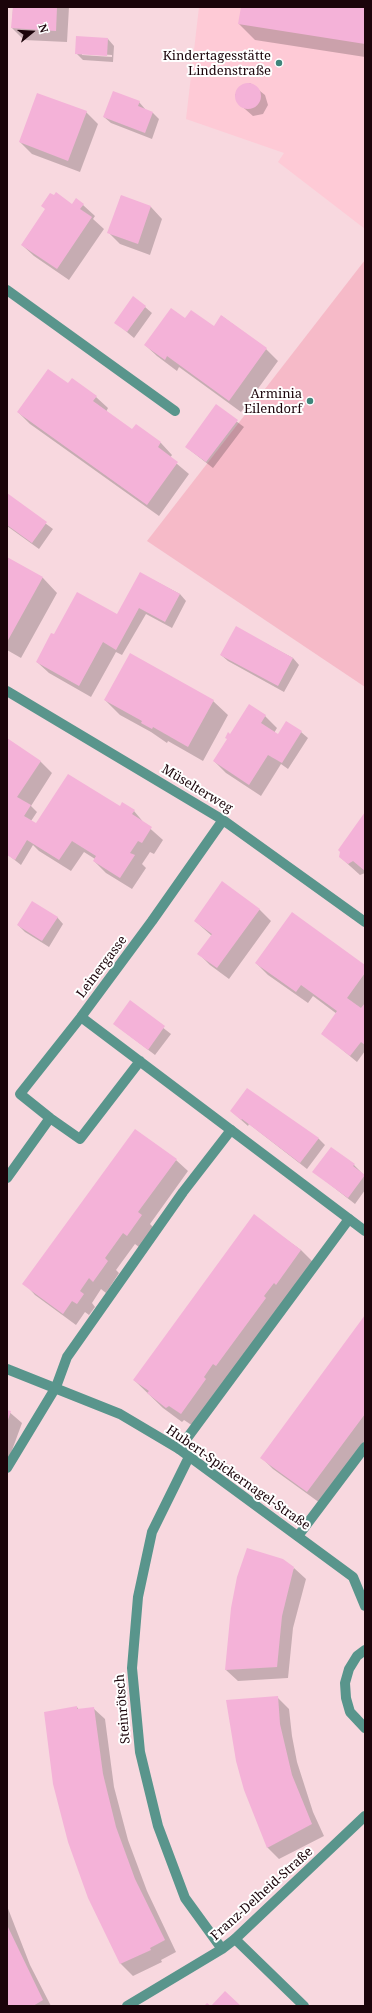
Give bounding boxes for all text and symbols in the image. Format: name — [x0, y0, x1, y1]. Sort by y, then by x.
north arrow — [12, 12, 52, 52]
text: N — [35, 22, 52, 35]
place label: Kindertagesstätte Lindenstraße — [163, 48, 271, 79]
marker: Kindertagesstätte Lindenstraße — [274, 58, 284, 68]
place label: Arminia Eilendorf — [244, 386, 302, 417]
marker: Arminia Eilendorf — [305, 396, 315, 406]
street label: Müselterweg — [159, 762, 235, 816]
street label: Leinergasse — [74, 933, 130, 1001]
street label: Hubert-Spickernagel-Straße — [163, 1422, 313, 1534]
street label: Steinrötsch — [112, 1674, 134, 1744]
street label: Franz-Delheid-Straße — [208, 1844, 316, 1944]

